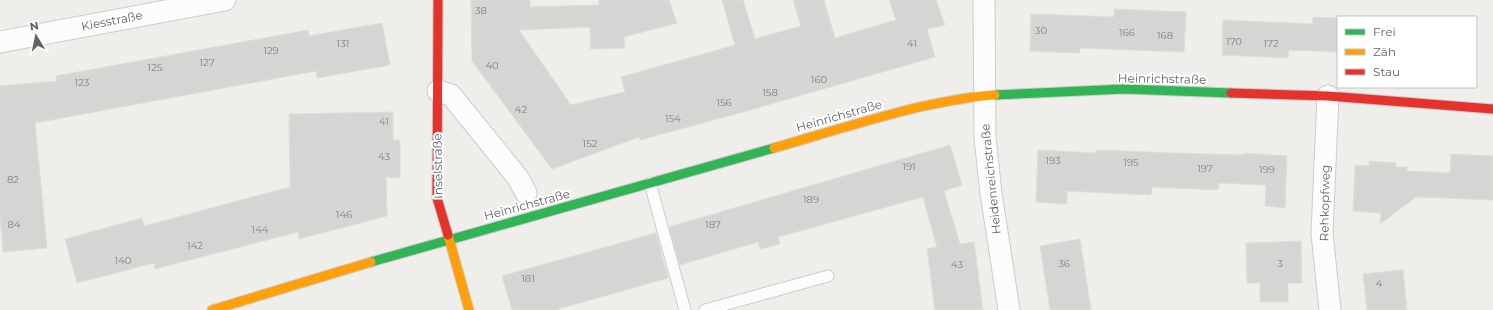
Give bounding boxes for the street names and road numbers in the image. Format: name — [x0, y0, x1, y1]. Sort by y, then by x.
street label: Kiesstraße — [80, 7, 144, 34]
street label: Heinrichstraße — [1118, 70, 1206, 87]
street label: Heinrichstraße — [794, 96, 883, 135]
street label: Heidenreichstraße — [977, 123, 1004, 235]
street label: Inselstraße — [429, 133, 446, 199]
street label: Rehkopfweg — [1316, 165, 1333, 241]
street label: Heinrichstraße — [482, 186, 572, 223]

